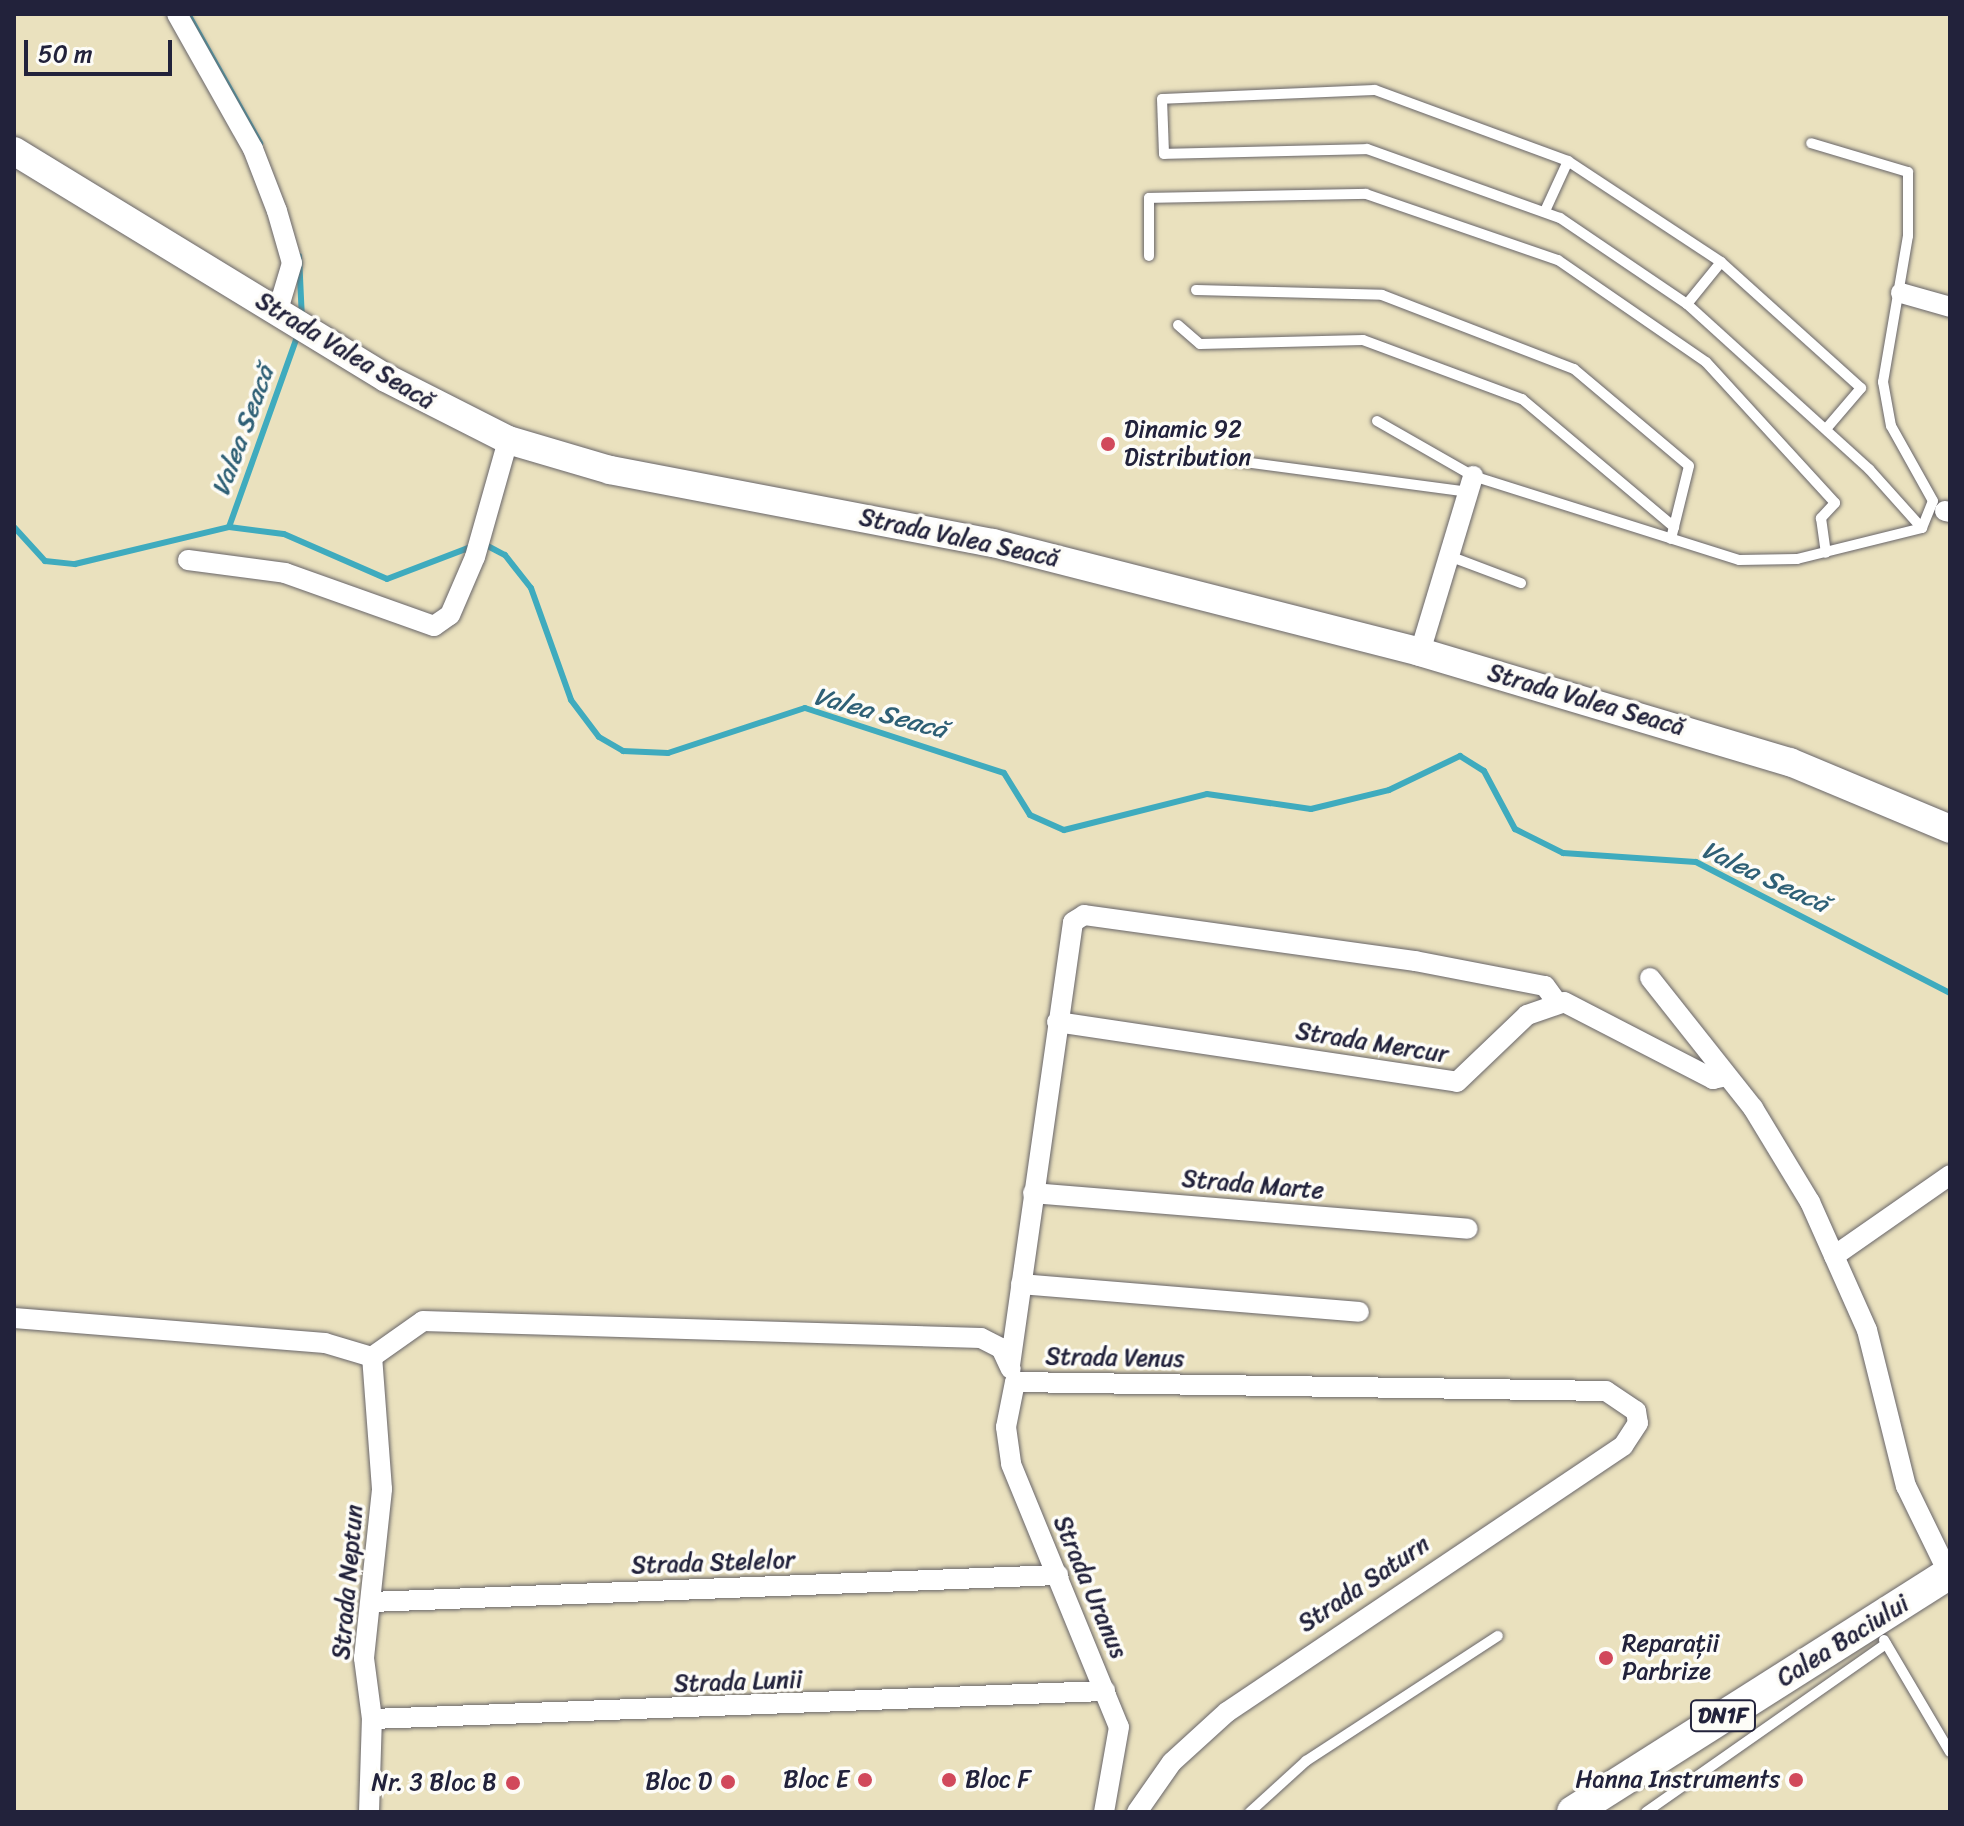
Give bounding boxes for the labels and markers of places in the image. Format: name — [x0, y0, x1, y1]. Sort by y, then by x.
place label: Dinamic 92 Distribution — [1124, 416, 1251, 472]
marker: Dinamic 92 Distribution — [1099, 435, 1117, 453]
place label: Reparații Parbrize — [1622, 1630, 1719, 1686]
marker: Reparații Parbrize — [1597, 1649, 1615, 1667]
place label: Bloc E — [783, 1766, 849, 1794]
place label: Bloc F — [965, 1766, 1030, 1794]
place label: Hanna Instruments — [1576, 1766, 1780, 1794]
place label: Bloc D — [645, 1768, 712, 1796]
place label: Nr. 3 Bloc B — [372, 1769, 497, 1797]
marker: Bloc E — [856, 1771, 874, 1789]
marker: Bloc F — [940, 1771, 958, 1789]
marker: Hanna Instruments — [1787, 1771, 1805, 1789]
marker: Bloc D — [719, 1773, 737, 1791]
marker: Nr. 3 Bloc B — [504, 1774, 522, 1792]

